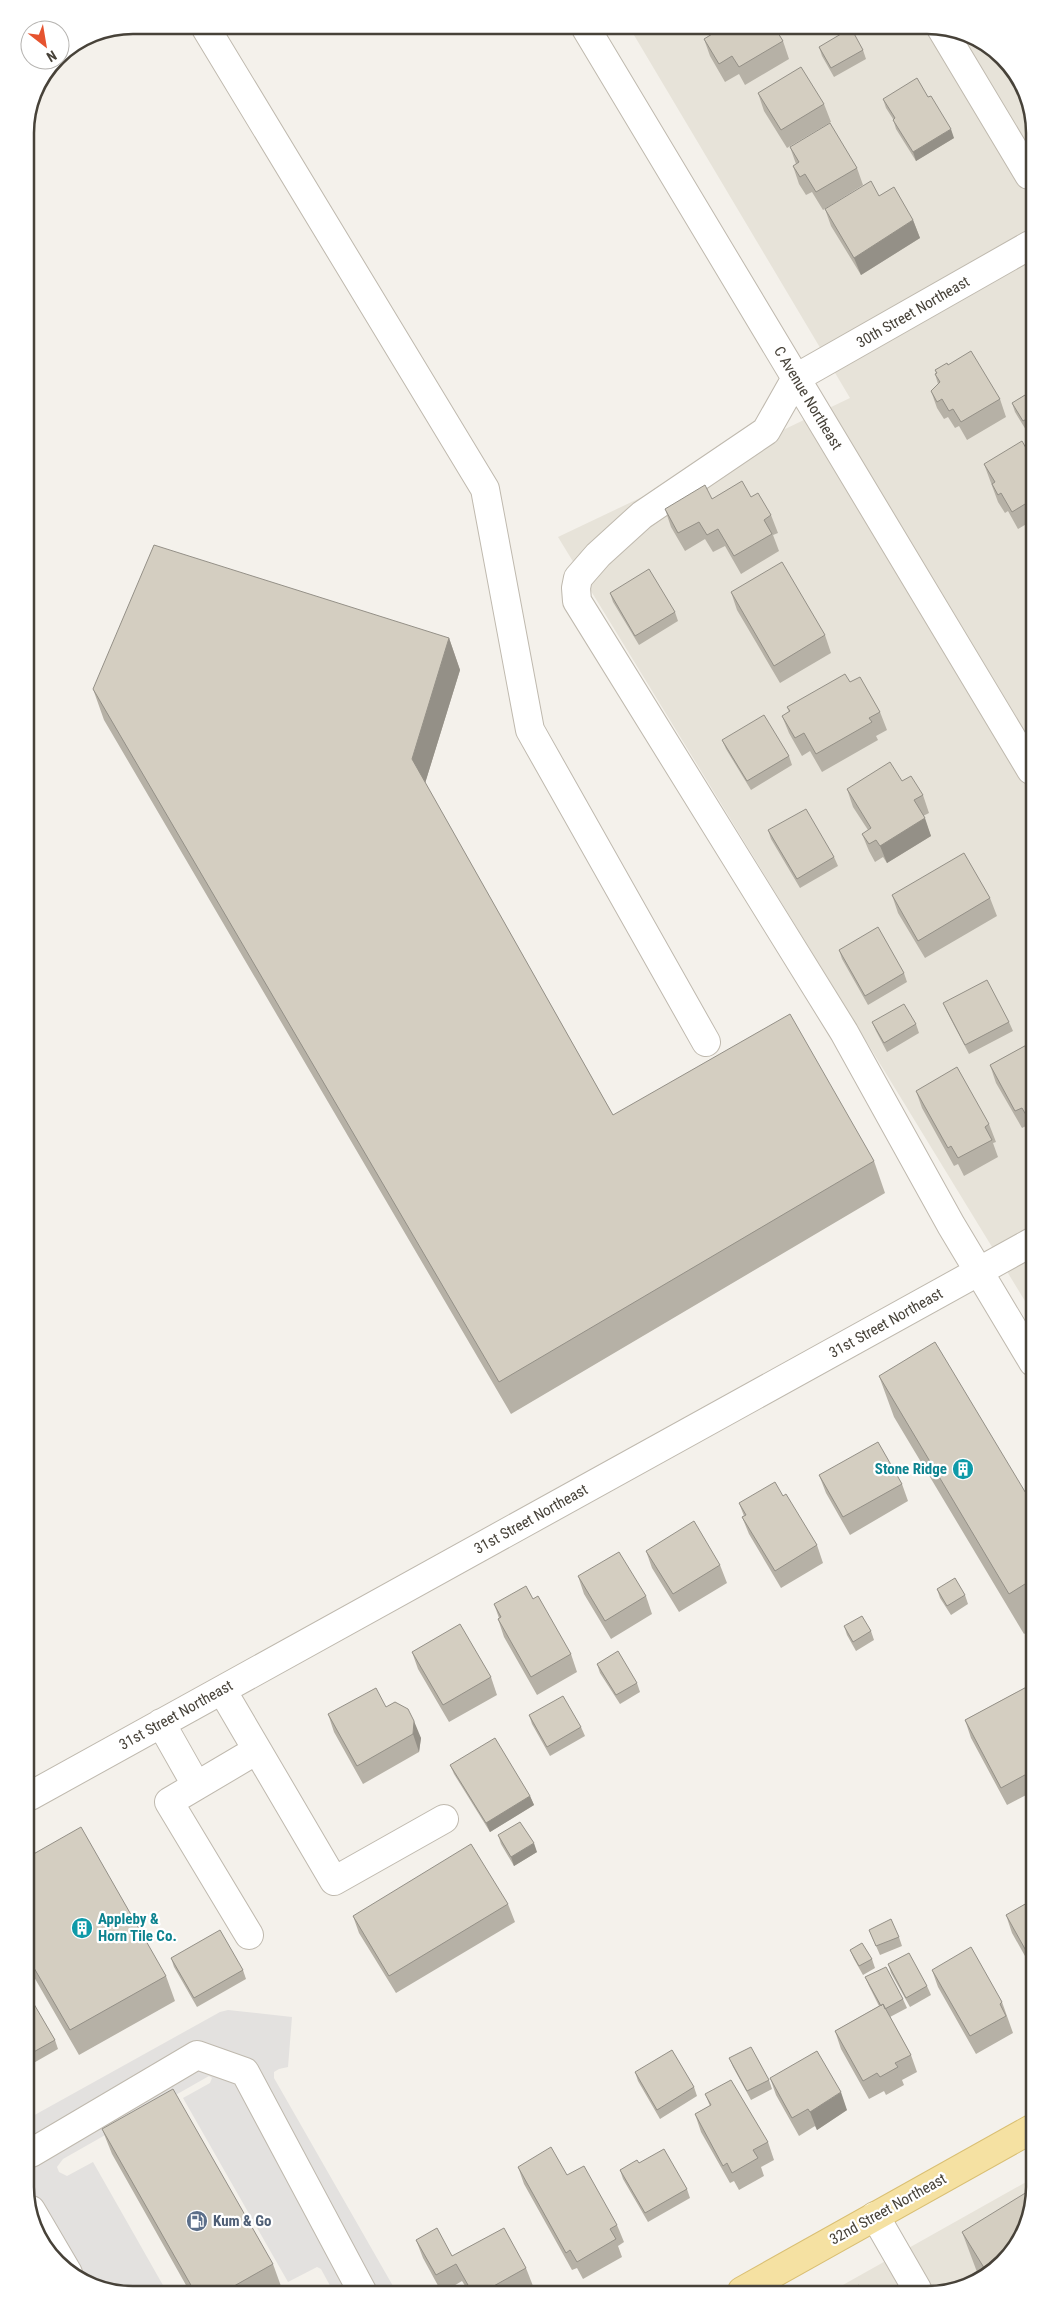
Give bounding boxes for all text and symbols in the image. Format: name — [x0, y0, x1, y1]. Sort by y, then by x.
north arrow — [20, 20, 70, 70]
text: N — [44, 47, 59, 65]
street label: 30th Street Northeast — [853, 272, 973, 352]
street label: C Avenue Northeast — [770, 343, 846, 453]
street label: 31st Street Northeast — [826, 1284, 946, 1362]
building icon: Stone Ridge — [951, 1457, 975, 1481]
place label: Stone Ridge — [875, 1460, 947, 1478]
street label: 31st Street Northeast — [471, 1480, 591, 1558]
street label: 31st Street Northeast — [116, 1676, 236, 1754]
place label: Appleby & Horn Tile Co. — [98, 1910, 177, 1945]
building icon: Appleby & Horn Tile Co. — [70, 1916, 94, 1940]
street label: 32nd Street Northeast — [827, 2169, 949, 2249]
fuel station icon: Kum & Go — [185, 2209, 209, 2233]
place label: Kum & Go — [213, 2212, 271, 2230]

